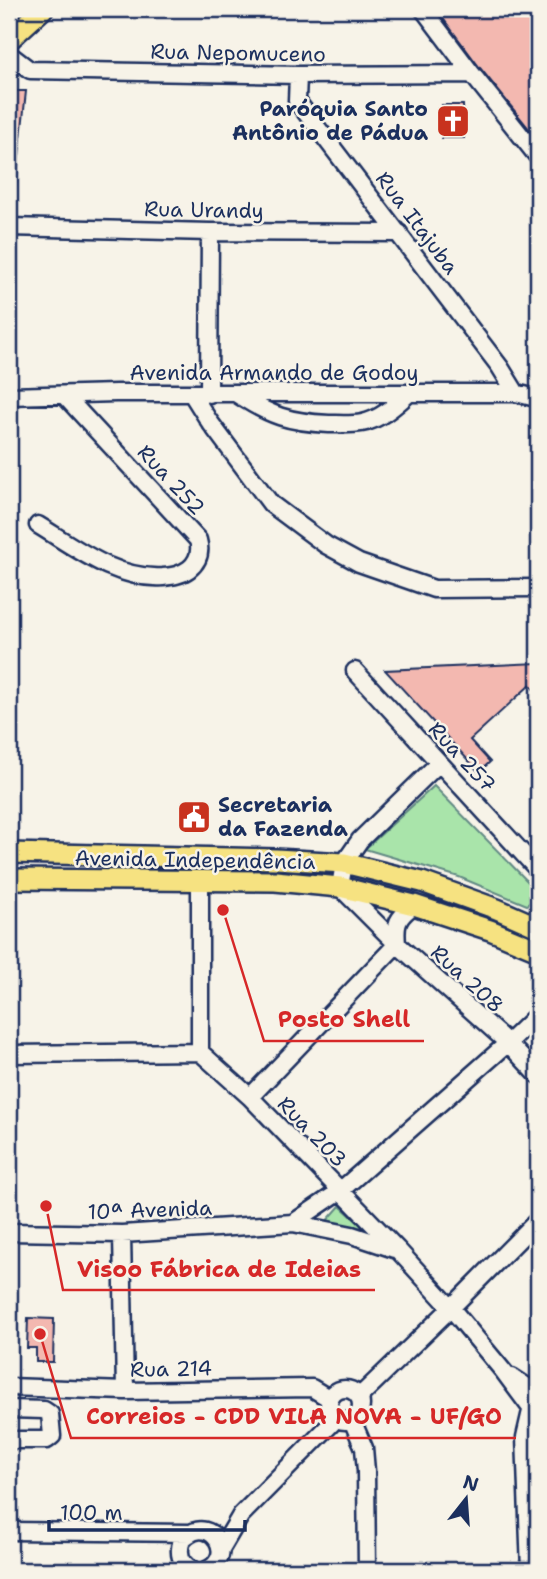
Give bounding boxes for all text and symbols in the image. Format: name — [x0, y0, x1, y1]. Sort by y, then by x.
street label: Rua Nepomuceno — [150, 37, 326, 69]
place label: Paróquia Santo Antônio de Pádua — [232, 95, 429, 147]
church icon: Paróquia Santo Antônio de Pádua — [434, 102, 472, 140]
street label: Rua Itajuba — [369, 166, 465, 280]
street label: Rua Urandy — [144, 195, 264, 225]
street label: Avenida Armando de Godoy — [130, 359, 418, 387]
street label: Rua 252 — [131, 439, 211, 521]
street label: Rua 257 — [422, 716, 502, 798]
place label: Secretaria da Fazenda — [218, 791, 349, 843]
public building icon: Secretaria da Fazenda — [175, 798, 213, 836]
street label: Avenida Independência — [74, 844, 316, 876]
street label: Rua 208 — [424, 939, 510, 1019]
callout: Posto Shell — [264, 997, 424, 1041]
text: Posto Shell — [278, 1004, 410, 1034]
street label: Rua 203 — [271, 1090, 353, 1174]
street label: 10ª Avenida — [87, 1194, 213, 1226]
callout: Visoo Fábrica de Ideias — [63, 1246, 375, 1290]
text: Visoo Fábrica de Ideias — [77, 1254, 361, 1284]
street label: Rua 214 — [130, 1354, 212, 1384]
callout: Correios - CDD VILA NOVA - UF/GO — [71, 1394, 516, 1438]
text: Correios - CDD VILA NOVA - UF/GO — [86, 1401, 502, 1431]
north arrow — [432, 1464, 502, 1534]
text: N — [460, 1469, 482, 1497]
scale bar — [49, 1488, 245, 1532]
text: 100 m — [60, 1499, 123, 1527]

